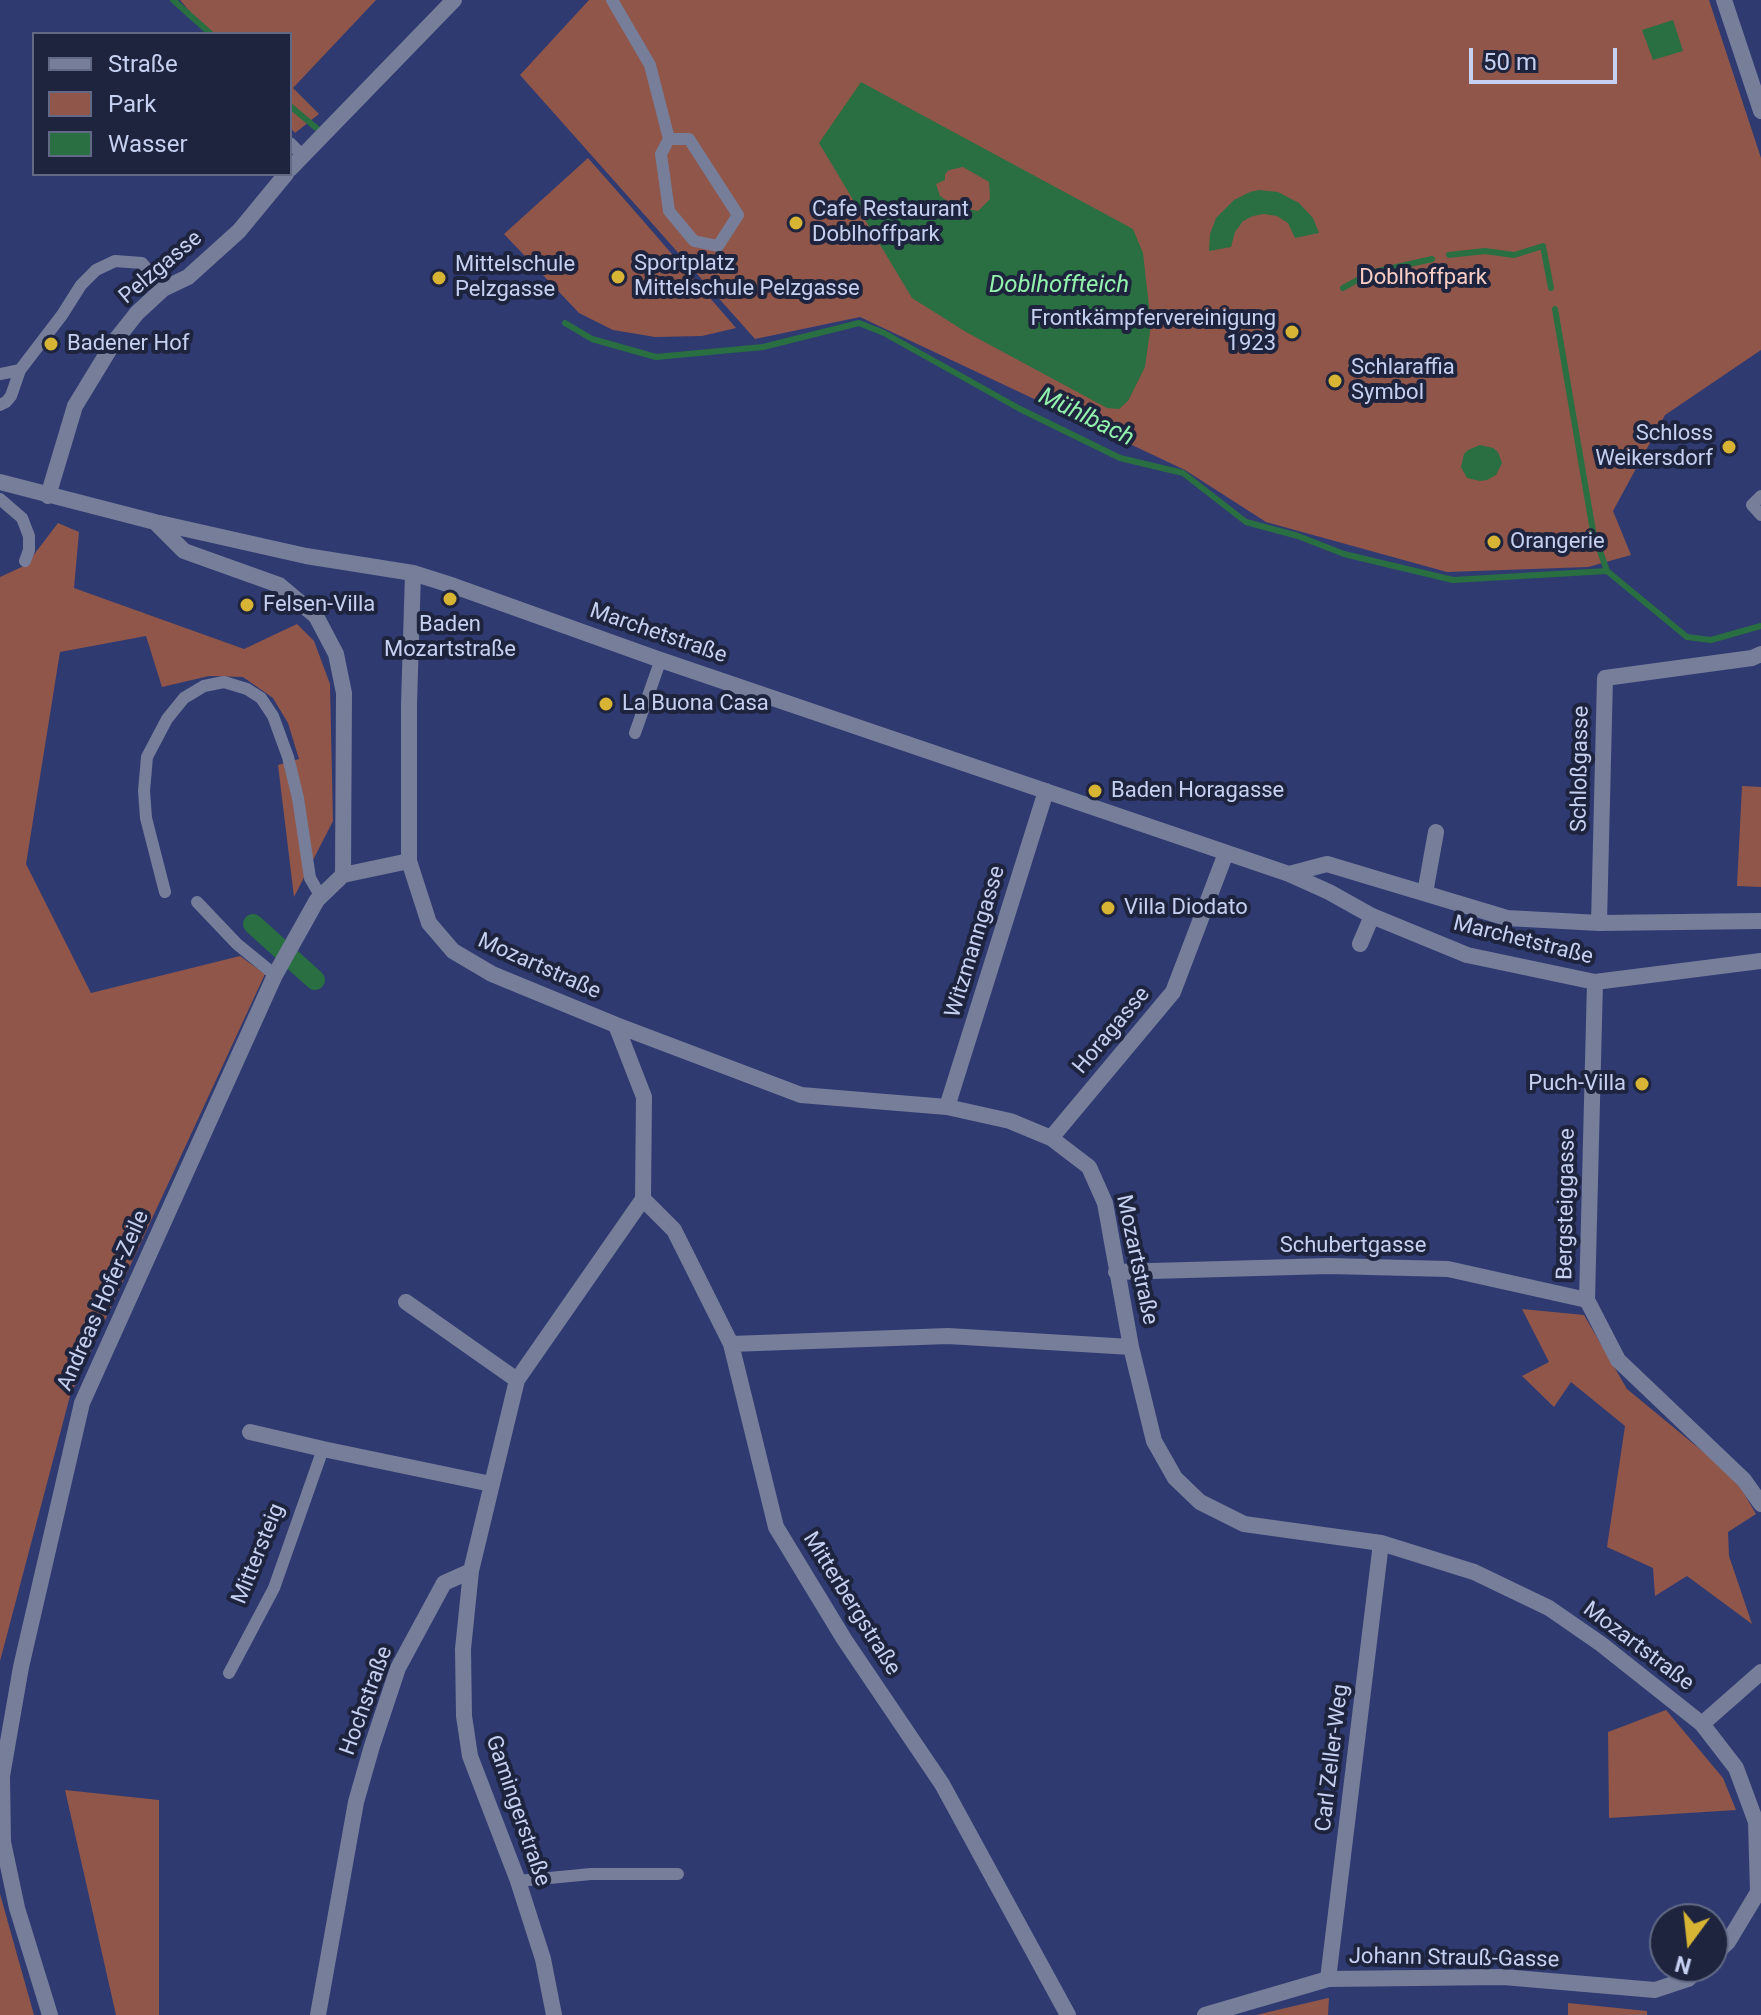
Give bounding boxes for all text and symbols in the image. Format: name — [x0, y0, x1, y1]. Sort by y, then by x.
legend — [32, 32, 292, 176]
scale bar — [1473, 32, 1621, 82]
text: 50 m — [1483, 48, 1537, 76]
text: Straße — [108, 50, 178, 78]
text: Park — [108, 90, 156, 118]
text: Wasser — [108, 130, 188, 158]
place label: Cafe Restaurant Doblhoffpark — [812, 197, 969, 248]
marker: Cafe Restaurant Doblhoffpark — [787, 214, 805, 232]
street label: Pelzgasse — [114, 226, 208, 310]
place label: Sportplatz Mittelschule Pelzgasse — [634, 251, 860, 302]
place label: Mittelschule Pelzgasse — [455, 252, 575, 304]
park label: Doblhoffpark — [1359, 265, 1487, 291]
marker: Sportplatz Mittelschule Pelzgasse — [609, 268, 627, 286]
marker: Mittelschule Pelzgasse — [430, 269, 448, 287]
water label: Doblhoffteich — [989, 272, 1129, 300]
place label: Frontkämpfervereinigung 1923 — [1031, 306, 1276, 358]
marker: Frontkämpfervereinigung 1923 — [1283, 323, 1301, 341]
place label: Badener Hof — [67, 331, 189, 357]
marker: Badener Hof — [42, 335, 60, 353]
place label: Schlaraffia Symbol — [1351, 355, 1455, 406]
marker: Schlaraffia Symbol — [1326, 372, 1344, 390]
water label: Mühlbach — [1034, 383, 1138, 453]
place label: Schloss Weikersdorf — [1595, 421, 1713, 472]
marker: Schloss Weikersdorf — [1720, 438, 1738, 456]
place label: Orangerie — [1510, 529, 1605, 555]
marker: Orangerie — [1485, 533, 1503, 551]
marker: Baden Mozartstraße — [441, 590, 459, 608]
place label: Felsen-Villa — [263, 592, 375, 618]
marker: Felsen-Villa — [238, 596, 256, 614]
street label: Marchetstraße — [586, 598, 730, 670]
place label: Baden Mozartstraße — [384, 612, 516, 664]
place label: La Buona Casa — [622, 691, 769, 717]
marker: La Buona Casa — [597, 695, 615, 713]
street label: Schloßgasse — [1567, 706, 1595, 832]
place label: Baden Horagasse — [1111, 778, 1284, 804]
marker: Baden Horagasse — [1086, 782, 1104, 800]
street label: Witzmanngasse — [940, 863, 1012, 1021]
place label: Villa Diodato — [1124, 895, 1248, 921]
marker: Villa Diodato — [1099, 899, 1117, 917]
street label: Marchetstraße — [1450, 911, 1596, 971]
street label: Mozartstraße — [473, 928, 605, 1006]
street label: Horagasse — [1068, 982, 1156, 1080]
place label: Puch-Villa — [1528, 1071, 1626, 1097]
marker: Puch-Villa — [1633, 1075, 1651, 1093]
street label: Bergsteiggasse — [1552, 1128, 1582, 1280]
street label: Mozartstraße — [1109, 1193, 1163, 1327]
street label: Andreas Hofer-Zeile — [52, 1207, 156, 1395]
street label: Schubertgasse — [1280, 1233, 1426, 1259]
street label: Mittersteig — [227, 1500, 291, 1608]
street label: Mitterbergstraße — [796, 1527, 906, 1681]
street label: Mozartstraße — [1577, 1597, 1699, 1697]
street label: Hochstraße — [335, 1643, 399, 1759]
street label: Carl Zeller-Weg — [1311, 1683, 1355, 1833]
street label: Gamingerstraße — [479, 1732, 555, 1890]
north arrow — [1649, 1903, 1729, 1983]
street label: Johann Strauß-Gasse — [1349, 1944, 1559, 1974]
text: N — [1672, 1951, 1694, 1979]

